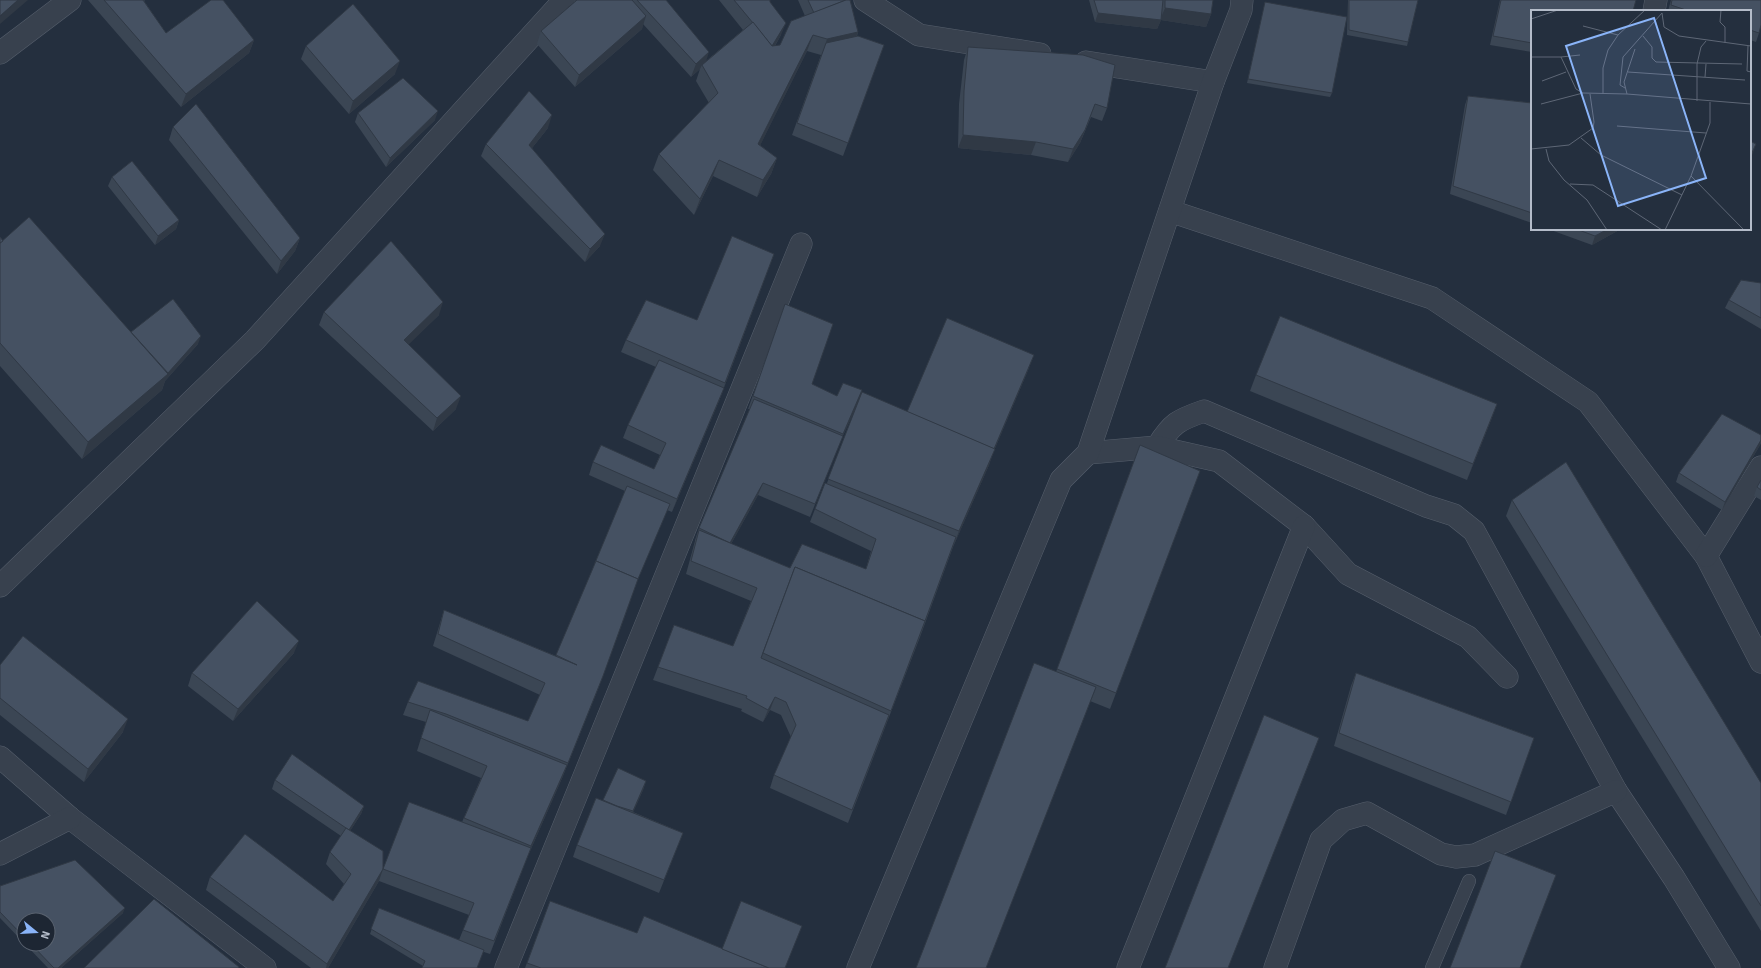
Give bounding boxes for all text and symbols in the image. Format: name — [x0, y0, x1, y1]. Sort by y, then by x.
inset map — [1531, 10, 1751, 230]
north arrow — [16, 912, 56, 952]
text: N — [38, 929, 52, 941]

